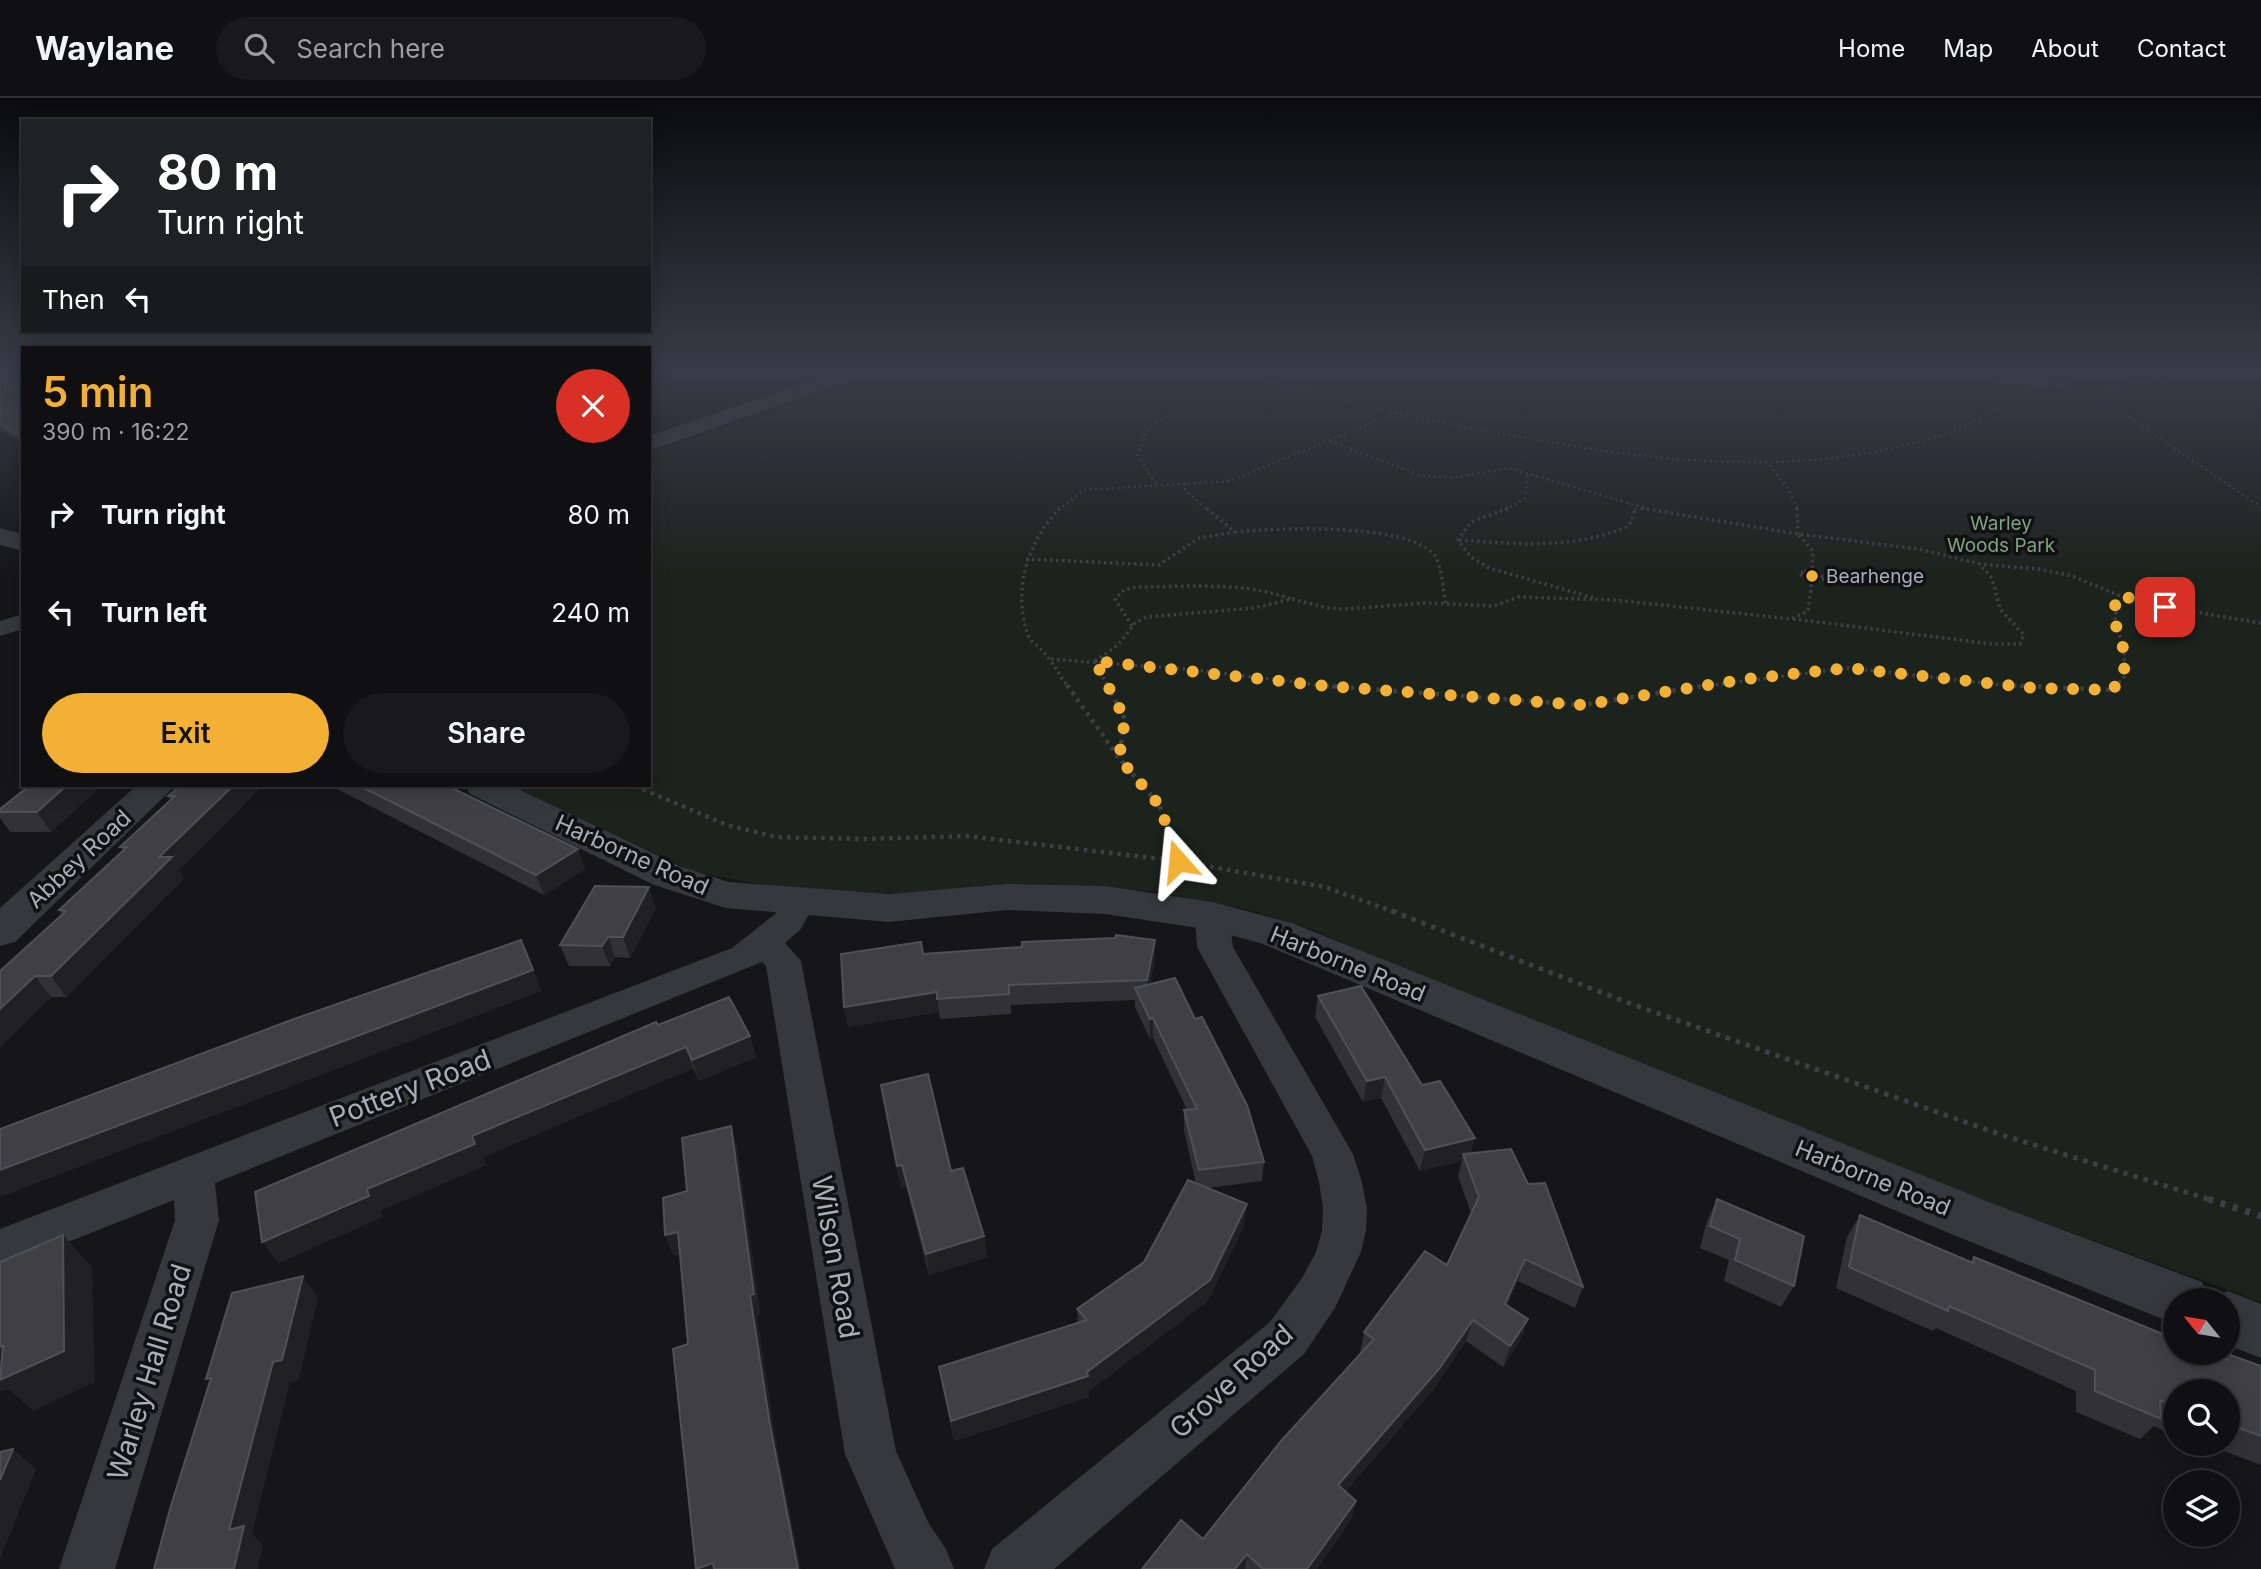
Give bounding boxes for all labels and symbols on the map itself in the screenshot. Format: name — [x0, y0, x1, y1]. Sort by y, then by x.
park label: Warley Woods Park — [1947, 512, 2056, 557]
place label: Bearhenge — [1826, 565, 1924, 588]
marker: Bearhenge — [1804, 568, 1820, 584]
pin — [2135, 577, 2195, 637]
street label: Abbey Road — [21, 804, 137, 914]
street label: Harborne Road — [551, 809, 713, 901]
position arrow — [1141, 824, 1215, 898]
street label: Harborne Road — [1266, 920, 1430, 1008]
street label: Pottery Road — [324, 1042, 496, 1134]
street label: Harborne Road — [1791, 1134, 1955, 1222]
street label: Wilson Road — [805, 1173, 867, 1341]
street label: Warley Hall Road — [100, 1260, 198, 1484]
north arrow — [2163, 1288, 2240, 1365]
street label: Grove Road — [1162, 1317, 1300, 1445]

